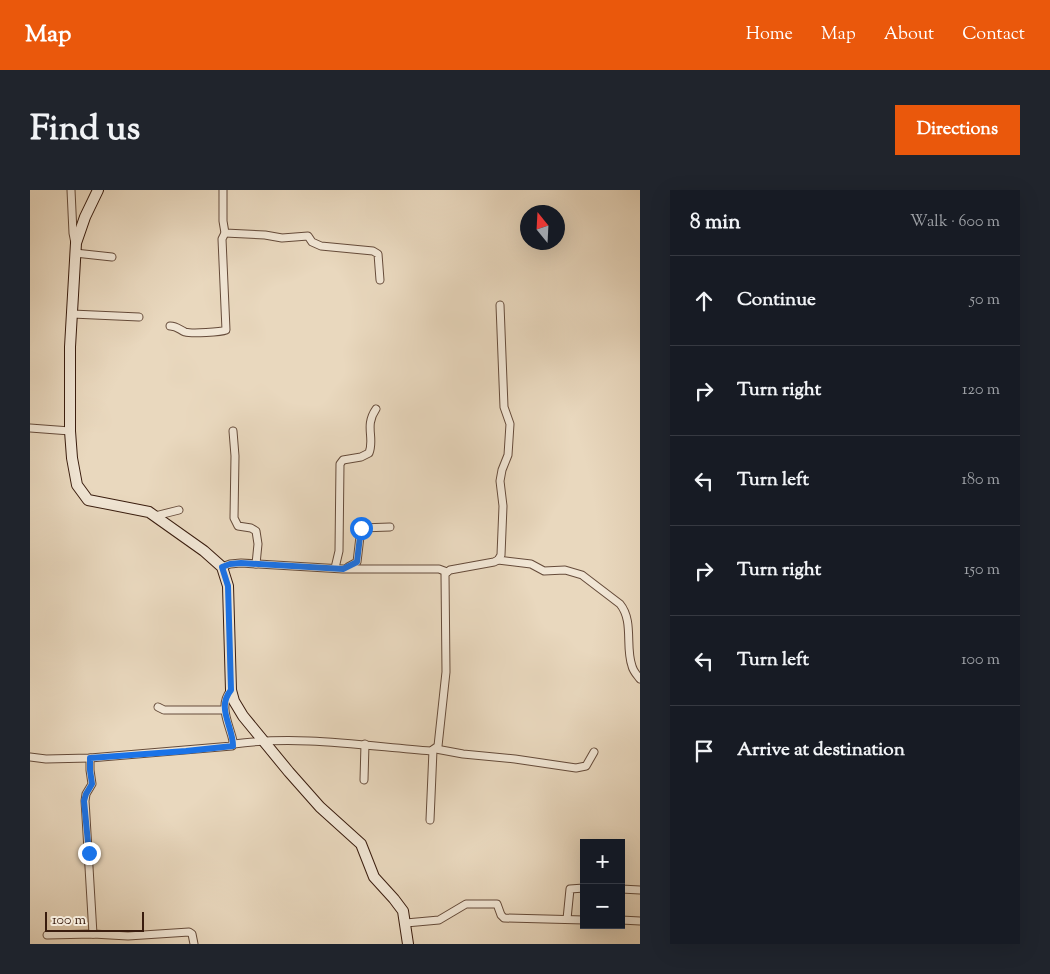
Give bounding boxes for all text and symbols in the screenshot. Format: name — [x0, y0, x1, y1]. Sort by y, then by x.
text: Map — [25, 18, 71, 52]
text: Home — [746, 22, 793, 48]
text: Map — [821, 22, 856, 48]
text: About — [884, 22, 934, 48]
text: Contact — [962, 22, 1025, 48]
text: Find us — [30, 105, 140, 156]
button: Directions — [895, 105, 1020, 155]
north arrow — [520, 205, 565, 250]
text: 8 min — [690, 208, 741, 238]
text: Walk · 600 m — [910, 211, 1000, 234]
icon: ahead — [690, 287, 718, 315]
text: Continue — [737, 287, 816, 314]
text: 50 m — [969, 289, 1000, 312]
icon: right — [690, 377, 718, 405]
text: Turn right — [737, 377, 821, 404]
text: 120 m — [962, 379, 1000, 402]
icon: left — [690, 467, 718, 495]
text: Turn left — [737, 467, 809, 494]
text: 180 m — [961, 469, 1000, 492]
route start — [350, 517, 373, 540]
icon: right — [690, 557, 718, 585]
text: Turn right — [737, 557, 821, 584]
text: 150 m — [964, 559, 1000, 582]
icon: left — [690, 647, 718, 675]
text: Turn left — [737, 647, 809, 674]
text: 100 m — [961, 649, 1000, 672]
icon: arrive — [690, 737, 718, 765]
text: Arrive at destination — [737, 737, 905, 764]
map controls — [580, 839, 625, 929]
button: + — [580, 839, 625, 884]
route end — [78, 842, 101, 865]
button: − — [580, 884, 625, 929]
scale bar — [45, 909, 144, 932]
text: 100 m — [52, 911, 86, 931]

